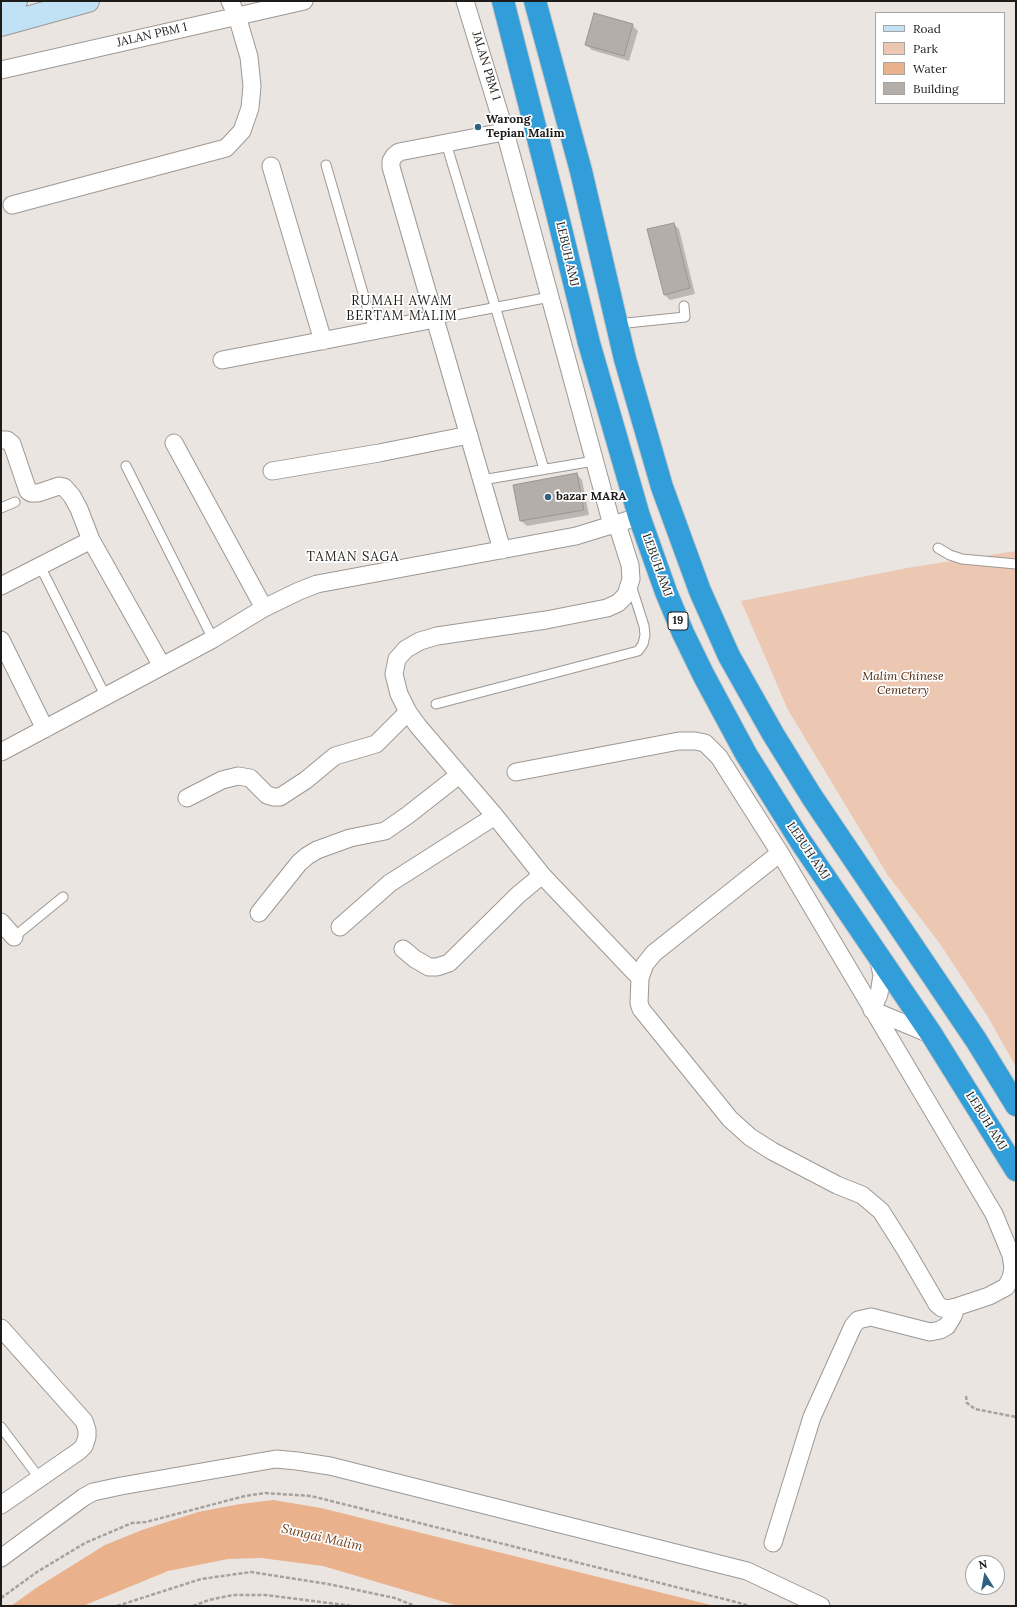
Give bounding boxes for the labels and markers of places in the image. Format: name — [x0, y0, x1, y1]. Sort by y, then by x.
place label: Warong Tepian Malim — [486, 113, 564, 141]
marker: Warong Tepian Malim — [473, 122, 483, 132]
place label: bazar MARA — [556, 490, 626, 504]
marker: bazar MARA — [543, 492, 553, 502]

